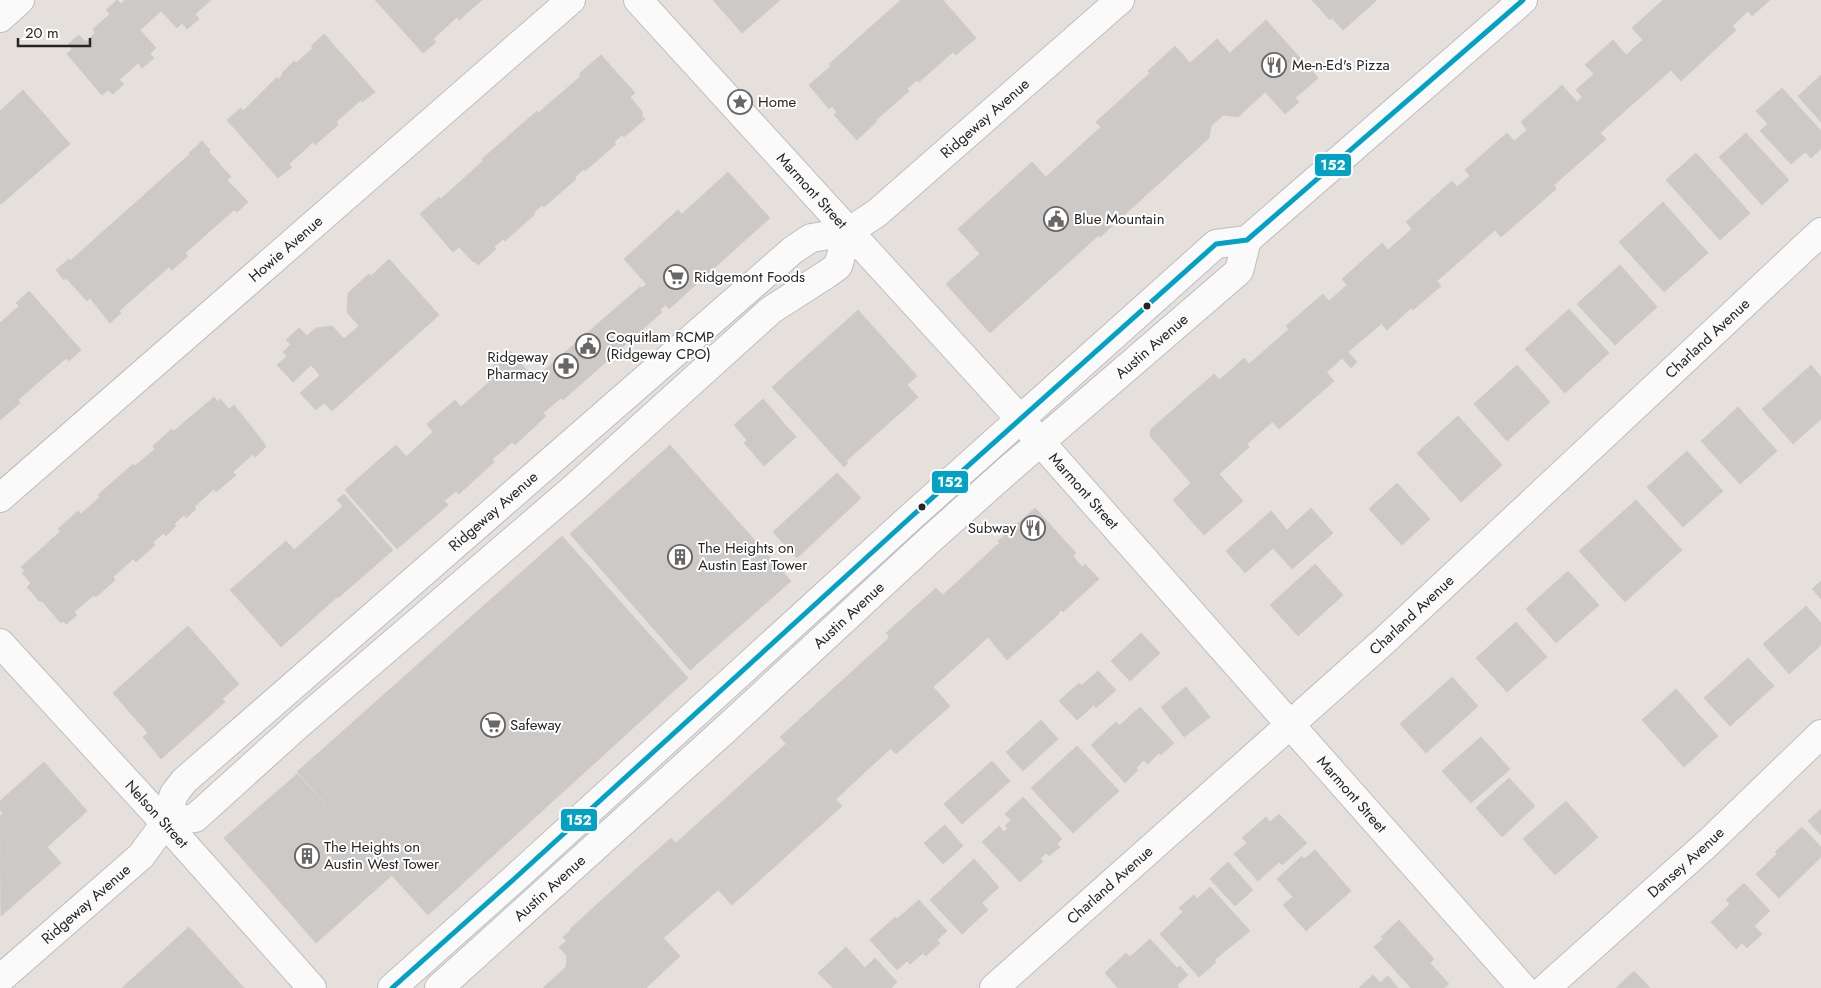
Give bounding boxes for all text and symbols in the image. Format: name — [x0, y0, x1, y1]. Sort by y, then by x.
scale bar — [18, 15, 90, 47]
text: 20 m — [25, 22, 59, 44]
restaurant icon: Me-n-Ed's Pizza — [1261, 52, 1287, 78]
place label: Me-n-Ed's Pizza — [1292, 54, 1390, 76]
street label: Ridgeway Avenue — [936, 73, 1035, 164]
place icon: Home — [727, 89, 753, 115]
place label: Home — [758, 91, 797, 113]
street label: Marmont Street — [771, 148, 853, 234]
line badge: 152 — [1314, 153, 1352, 177]
text: 152 — [1320, 155, 1346, 175]
public building icon: Blue Mountain — [1043, 206, 1069, 232]
place label: Blue Mountain — [1074, 208, 1165, 230]
street label: Howie Avenue — [244, 210, 328, 287]
supermarket icon: Ridgemont Foods — [663, 264, 689, 290]
place label: Ridgemont Foods — [694, 266, 805, 288]
street label: Charland Avenue — [1660, 293, 1755, 384]
unlabelled marker — [1142, 301, 1152, 311]
street label: Austin Avenue — [1110, 308, 1193, 384]
place label: Coquitlam RCMP (Ridgeway CPO) — [606, 326, 714, 365]
public building icon: Coquitlam RCMP (Ridgeway CPO) — [575, 333, 601, 359]
place label: Ridgeway Pharmacy — [487, 346, 548, 385]
pharmacy icon: Ridgeway Pharmacy — [553, 353, 579, 379]
street label: Marmont Street — [1044, 448, 1124, 535]
street label: Ridgeway Avenue — [444, 466, 543, 557]
line badge: 152 — [931, 470, 969, 494]
text: 152 — [937, 472, 963, 492]
unlabelled marker — [917, 502, 927, 512]
restaurant icon: Subway — [1020, 515, 1046, 541]
place label: Subway — [968, 517, 1016, 539]
place label: The Heights on Austin East Tower — [698, 537, 808, 576]
building icon: The Heights on Austin East Tower — [667, 544, 693, 570]
street label: Charland Avenue — [1364, 570, 1459, 660]
street label: Austin Avenue — [808, 576, 890, 654]
supermarket icon: Safeway — [480, 712, 506, 738]
place label: Safeway — [510, 714, 562, 736]
street label: Marmont Street — [1312, 751, 1392, 838]
street label: Nelson Street — [120, 775, 194, 853]
line badge: 152 — [560, 808, 598, 832]
text: 152 — [566, 810, 592, 830]
street label: Dansey Avenue — [1643, 822, 1729, 903]
place label: The Heights on Austin West Tower — [324, 836, 440, 875]
street label: Charland Avenue — [1062, 840, 1158, 929]
building icon: The Heights on Austin West Tower — [294, 843, 320, 869]
street label: Austin Avenue — [509, 850, 591, 927]
street label: Ridgeway Avenue — [36, 859, 136, 949]

